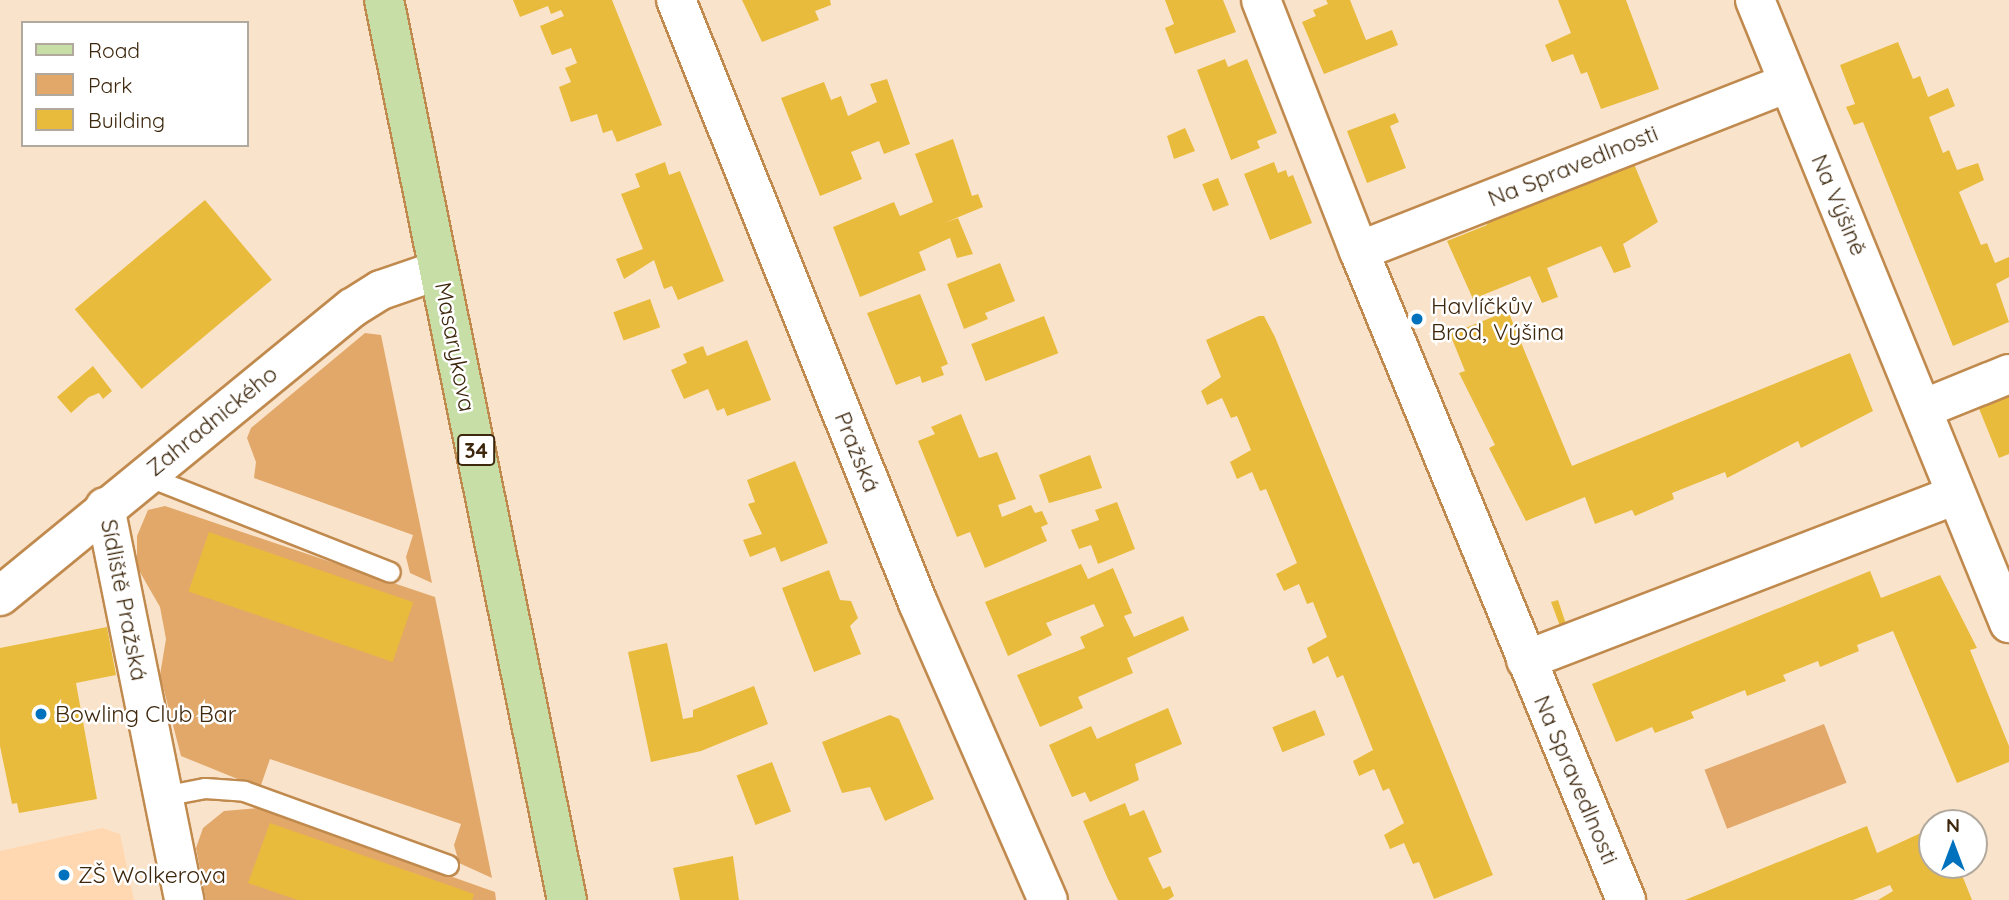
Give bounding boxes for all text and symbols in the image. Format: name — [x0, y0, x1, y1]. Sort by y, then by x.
legend — [21, 21, 248, 147]
text: Road — [88, 37, 140, 63]
text: Park — [88, 72, 132, 98]
text: Building — [88, 107, 165, 133]
street label: Na Spravedlnosti — [1484, 119, 1662, 213]
street label: Na Výšině — [1805, 150, 1873, 260]
street label: Masarykova — [429, 280, 481, 414]
place label: Havlíčkův Brod, Výšina — [1431, 292, 1564, 346]
marker: Havlíčkův Brod, Výšina — [1409, 311, 1425, 327]
street label: Zahradnického — [141, 360, 283, 482]
street label: Pražská — [828, 408, 886, 496]
road number: 34 — [457, 433, 495, 468]
street label: Sídliště Pražská — [95, 517, 153, 683]
street label: Na Spravedlnosti — [1528, 691, 1624, 869]
place label: Bowling Club Bar — [55, 700, 237, 728]
marker: Bowling Club Bar — [33, 706, 49, 722]
north arrow — [1918, 809, 1988, 879]
text: N — [1946, 813, 1960, 837]
place label: ZŠ Wolkerova — [78, 861, 226, 889]
marker: ZŠ Wolkerova — [56, 867, 72, 883]

